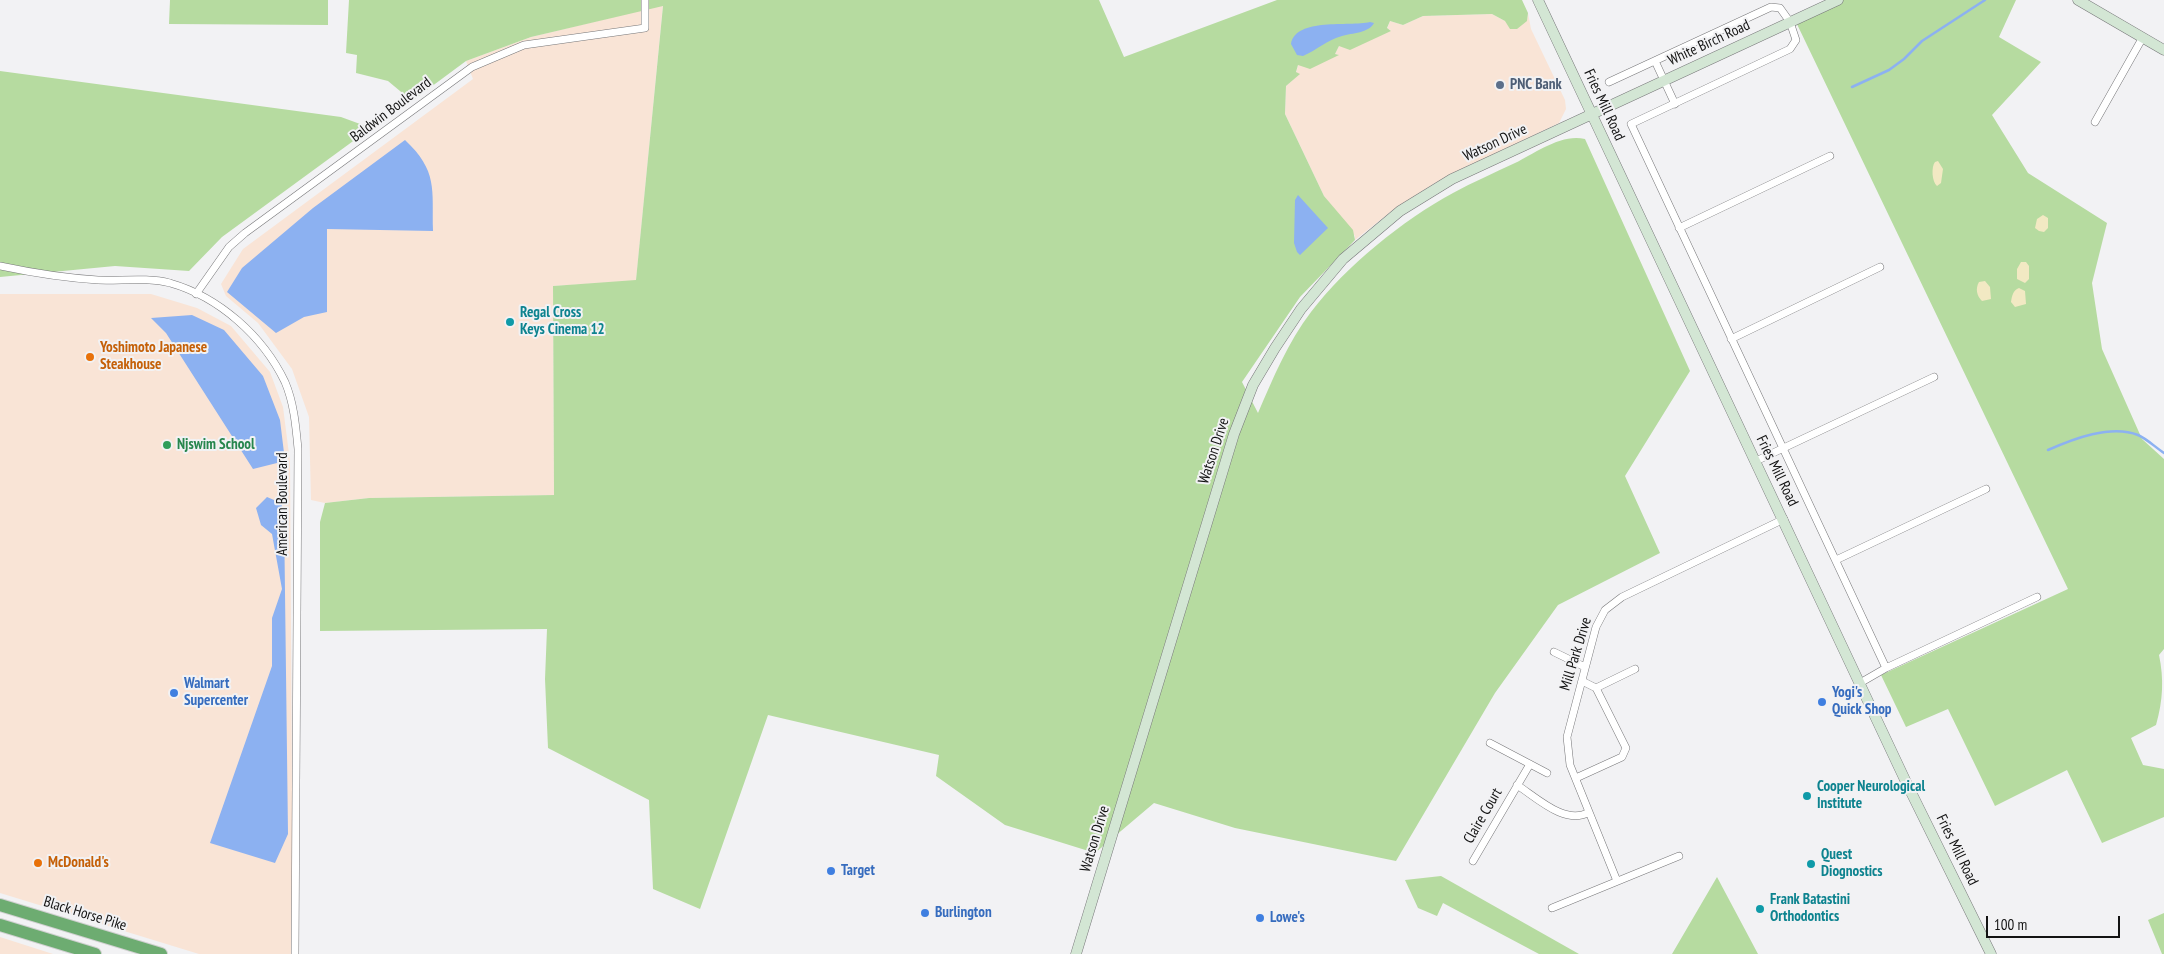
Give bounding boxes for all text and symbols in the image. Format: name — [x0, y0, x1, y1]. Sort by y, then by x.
street label: White Birch Road — [1665, 16, 1753, 70]
street label: Fries Mill Road — [1580, 66, 1628, 144]
street label: Baldwin Boulevard — [347, 74, 435, 146]
place label: PNC Bank — [1510, 76, 1562, 94]
marker: PNC Bank — [1494, 79, 1506, 91]
street label: Watson Drive — [1460, 120, 1530, 166]
place label: Regal Cross Keys Cinema 12 — [520, 304, 605, 339]
marker: Regal Cross Keys Cinema 12 — [504, 316, 516, 328]
place label: Yoshimoto Japanese Steakhouse — [100, 339, 207, 374]
marker: Yoshimoto Japanese Steakhouse — [84, 351, 96, 363]
street label: Watson Drive — [1195, 416, 1233, 486]
street label: Fries Mill Road — [1752, 433, 1802, 509]
place label: Njswim School — [177, 436, 255, 454]
marker: Njswim School — [161, 439, 173, 451]
street label: American Boulevard — [274, 452, 292, 556]
street label: Mill Park Drive — [1556, 615, 1596, 693]
place label: Walmart Supercenter — [184, 675, 248, 710]
place label: Yogi's Quick Shop — [1832, 684, 1892, 719]
marker: Walmart Supercenter — [168, 687, 180, 699]
marker: Yogi's Quick Shop — [1816, 696, 1828, 708]
place label: Cooper Neurological Institute — [1817, 778, 1925, 813]
street label: Claire Court — [1460, 785, 1506, 847]
marker: Cooper Neurological Institute — [1801, 790, 1813, 802]
street label: Watson Drive — [1076, 804, 1114, 874]
street label: Fries Mill Road — [1932, 812, 1982, 888]
place label: Quest Diognostics — [1821, 846, 1883, 881]
place label: McDonald's — [48, 854, 109, 872]
marker: McDonald's — [32, 857, 44, 869]
marker: Quest Diognostics — [1805, 858, 1817, 870]
place label: Target — [841, 862, 875, 880]
marker: Target — [825, 865, 837, 877]
place label: Frank Batastini Orthodontics — [1770, 891, 1850, 926]
street label: Black Horse Pike — [41, 893, 129, 935]
marker: Frank Batastini Orthodontics — [1754, 903, 1766, 915]
place label: Burlington — [935, 904, 992, 922]
scale bar — [1989, 906, 2123, 938]
marker: Burlington — [919, 907, 931, 919]
place label: Lowe's — [1270, 909, 1305, 927]
marker: Lowe's — [1254, 912, 1266, 924]
text: 100 m — [1994, 915, 2027, 934]

